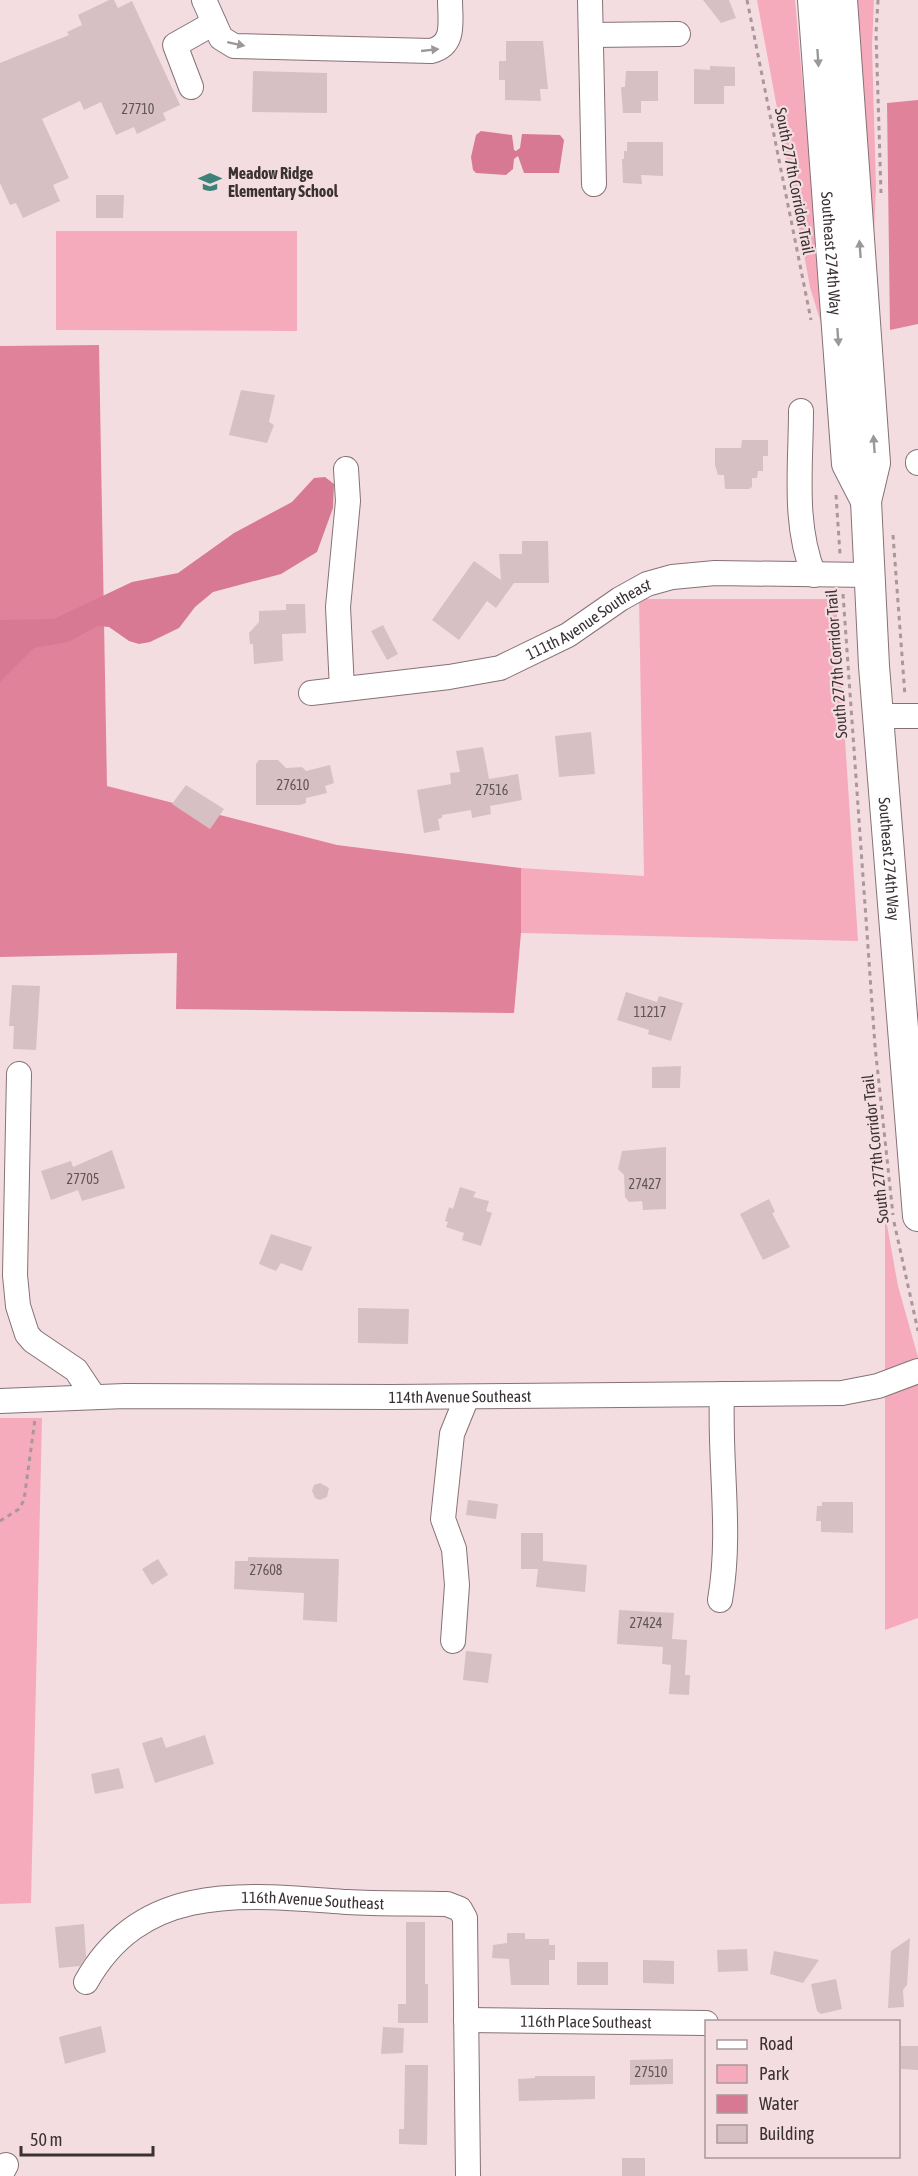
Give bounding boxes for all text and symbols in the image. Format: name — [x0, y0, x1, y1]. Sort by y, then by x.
one-way arrow — [227, 40, 246, 49]
one-way arrow — [421, 45, 440, 55]
one-way arrow — [813, 49, 822, 68]
house number: 27710 — [122, 101, 155, 117]
street label: South 277th Corridor Trail — [772, 106, 818, 257]
place label: Meadow Ridge Elementary School — [228, 164, 339, 200]
school or university icon: Meadow Ridge Elementary School — [197, 169, 223, 195]
street label: Southeast 274th Way — [818, 191, 845, 316]
one-way arrow — [855, 240, 864, 259]
one-way arrow — [833, 327, 842, 346]
one-way arrow — [869, 434, 878, 453]
street label: 111th Avenue Southeast — [523, 574, 653, 663]
street label: South 277th Corridor Trail — [822, 588, 850, 739]
house number: 27610 — [277, 777, 310, 793]
house number: 27516 — [476, 782, 509, 798]
street label: Southeast 274th Way — [876, 796, 903, 922]
house number: 11217 — [634, 1004, 666, 1020]
street label: South 277th Corridor Trail — [858, 1073, 892, 1224]
house number: 27705 — [67, 1171, 99, 1187]
house number: 27427 — [629, 1176, 661, 1192]
street label: 114th Avenue Southeast — [388, 1387, 532, 1406]
house number: 27608 — [250, 1562, 283, 1578]
house number: 27424 — [630, 1615, 663, 1631]
street label: 116th Avenue Southeast — [241, 1888, 385, 1912]
street label: 116th Place Southeast — [520, 2012, 652, 2031]
legend — [705, 2020, 900, 2158]
text: Road — [759, 2033, 793, 2054]
text: Park — [759, 2063, 789, 2084]
house number: 27510 — [635, 2064, 668, 2080]
text: Water — [759, 2093, 799, 2114]
scale bar — [21, 2119, 153, 2157]
text: Building — [759, 2123, 814, 2144]
text: 50 m — [30, 2129, 62, 2150]

